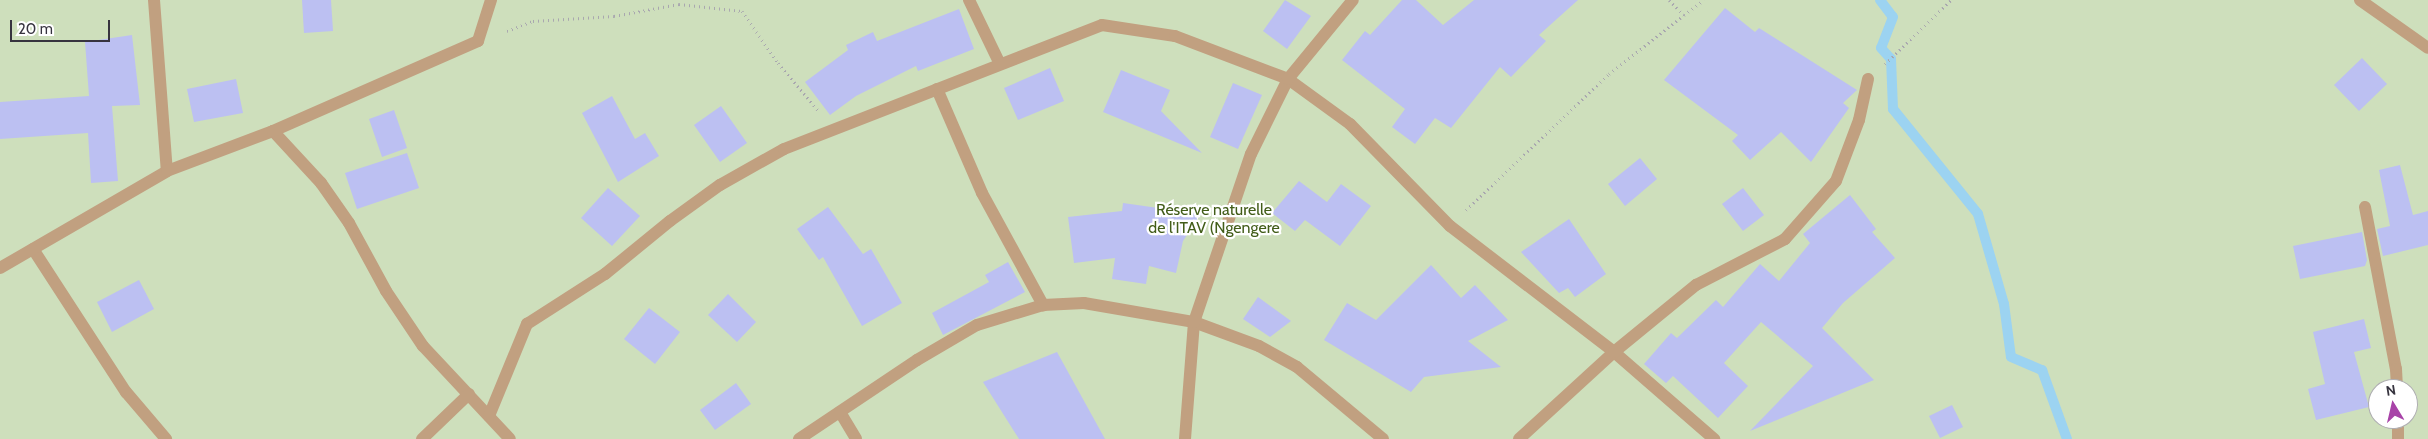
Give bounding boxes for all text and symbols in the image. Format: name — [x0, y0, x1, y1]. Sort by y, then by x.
scale bar — [12, 10, 112, 42]
text: 20 m — [18, 20, 53, 38]
park label: Réserve naturelle de l'ITAV (Ngengere — [1148, 200, 1280, 238]
north arrow — [2368, 379, 2418, 429]
text: N — [2385, 381, 2397, 400]

